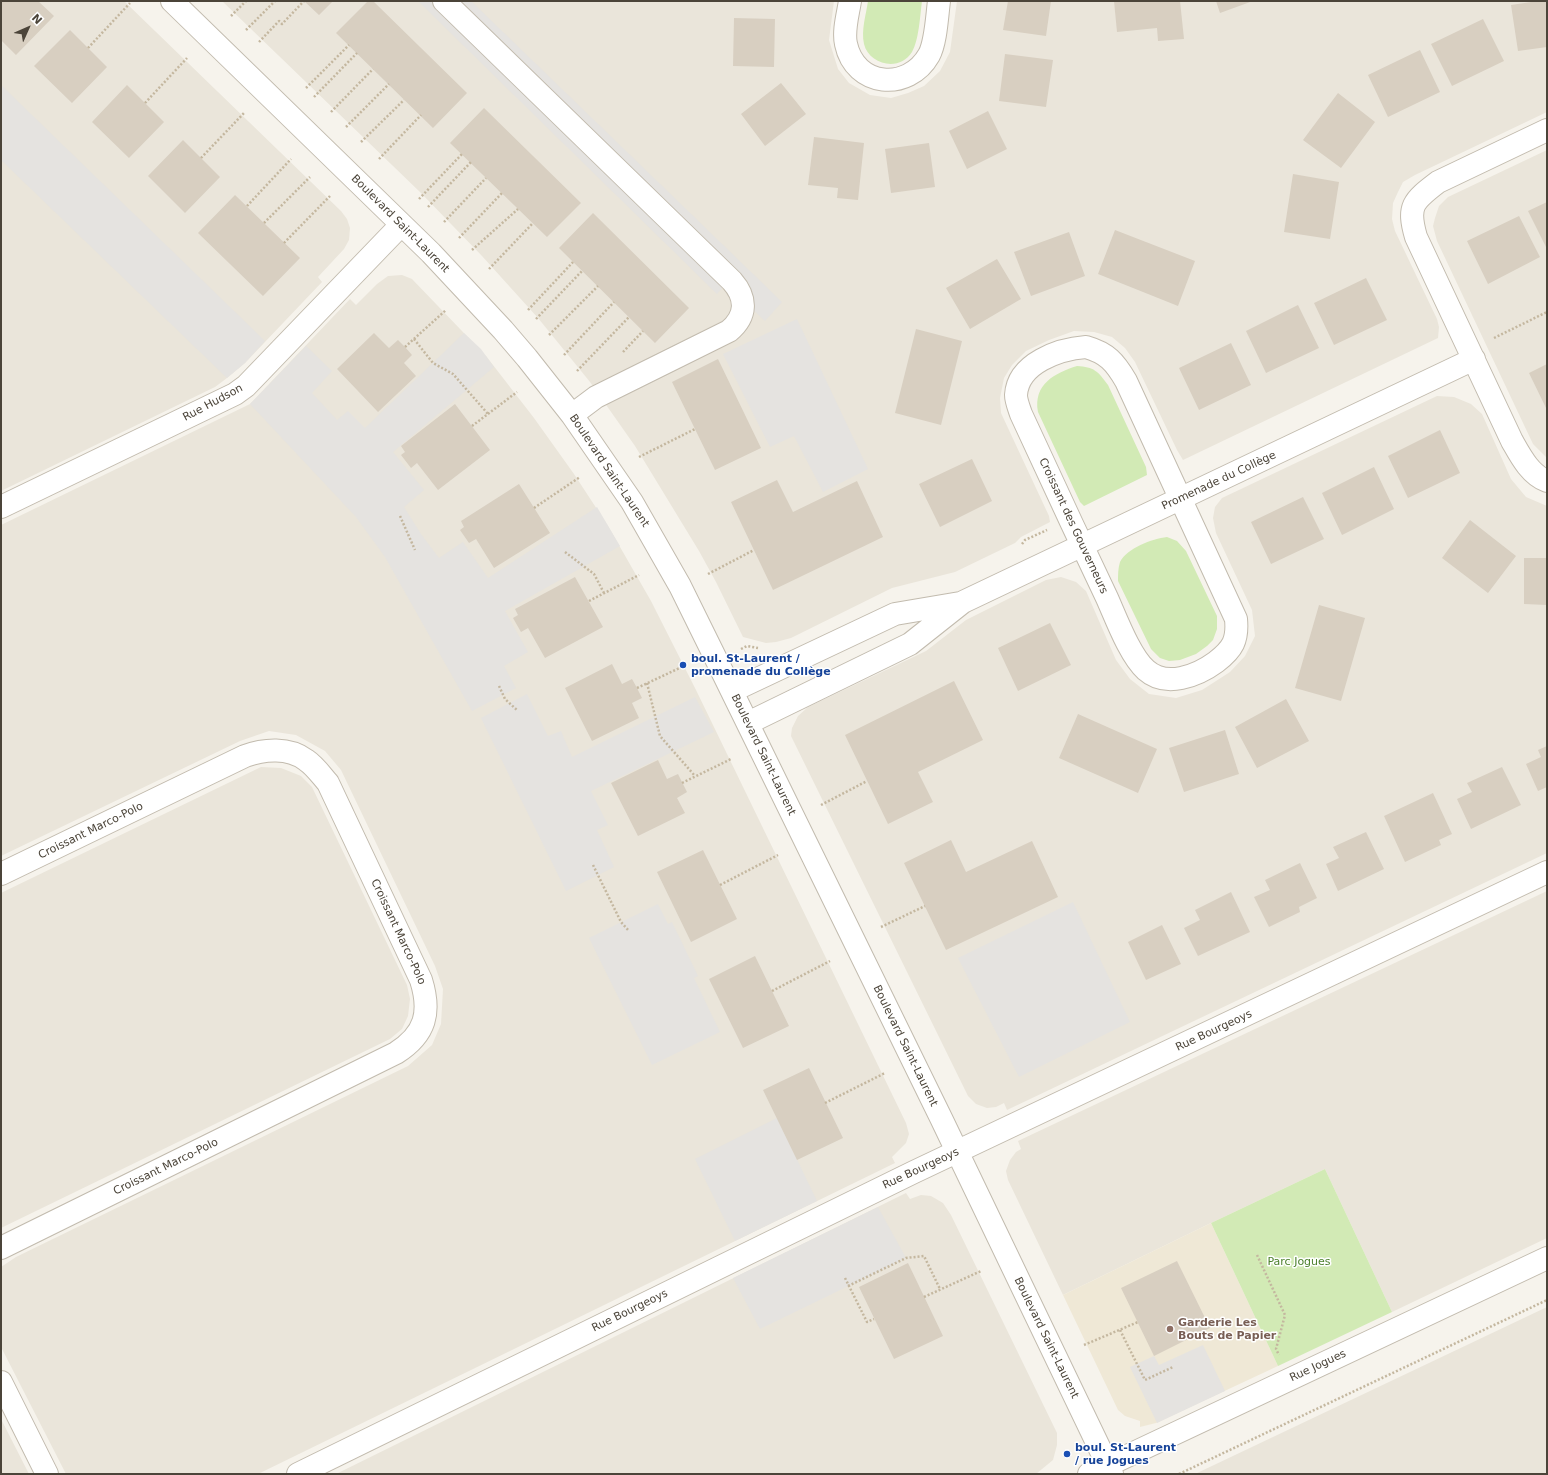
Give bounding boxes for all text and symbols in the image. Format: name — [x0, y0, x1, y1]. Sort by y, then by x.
north arrow — [8, 8, 48, 48]
text: N — [29, 11, 45, 27]
street label: Boulevard Saint-Laurent — [348, 172, 452, 276]
street label: Rue Hudson — [181, 382, 245, 424]
street label: Boulevard Saint-Laurent — [566, 412, 652, 530]
street label: Promenade du Collège — [1160, 449, 1278, 513]
street label: Croissant des Gouverneurs — [1036, 456, 1110, 596]
place label: boul. St-Laurent / promenade du Collège — [691, 652, 831, 678]
marker: boul. St-Laurent / promenade du Collège — [678, 660, 688, 670]
street label: Boulevard Saint-Laurent — [728, 692, 798, 818]
street label: Croissant Marco-Polo — [36, 800, 146, 862]
street label: Croissant Marco-Polo — [368, 877, 428, 987]
street label: Boulevard Saint-Laurent — [870, 983, 940, 1109]
street label: Rue Bourgeoys — [1174, 1008, 1254, 1054]
street label: Croissant Marco-Polo — [111, 1136, 221, 1198]
street label: Rue Bourgeoys — [881, 1146, 961, 1192]
park label: Parc Jogues — [1267, 1255, 1331, 1269]
street label: Boulevard Saint-Laurent — [1011, 1275, 1081, 1401]
street label: Rue Bourgeoys — [590, 1287, 670, 1335]
place label: Garderie Les Bouts de Papier — [1178, 1316, 1276, 1342]
marker: Garderie Les Bouts de Papier — [1165, 1324, 1175, 1334]
street label: Rue Jogues — [1288, 1347, 1348, 1385]
place label: boul. St-Laurent / rue Jogues — [1075, 1441, 1176, 1467]
marker: boul. St-Laurent / rue Jogues — [1062, 1449, 1072, 1459]

